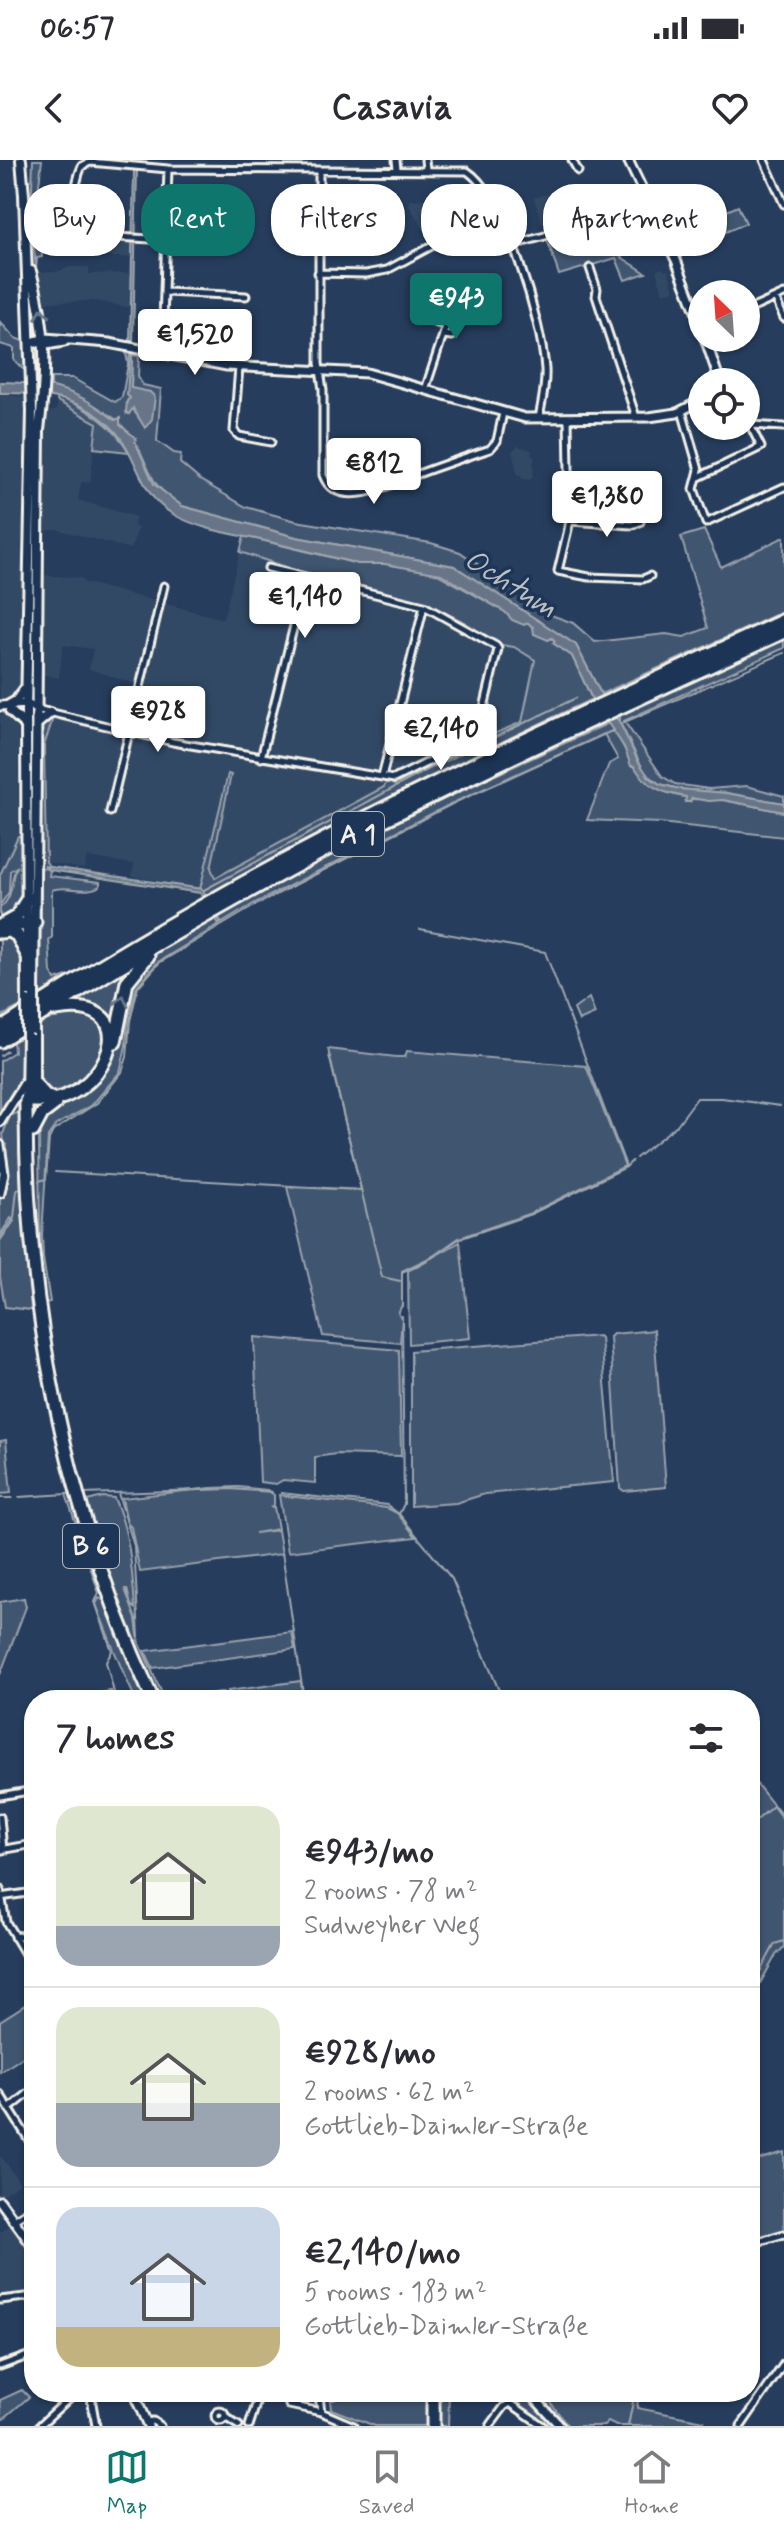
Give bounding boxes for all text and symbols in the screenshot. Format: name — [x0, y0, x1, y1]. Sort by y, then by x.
text: 06:57 — [40, 9, 114, 48]
text: Casavia — [331, 85, 453, 132]
icon: back — [32, 86, 76, 130]
icon: heart — [708, 86, 752, 130]
chip: Buy — [24, 184, 125, 256]
chip: Rent — [141, 184, 255, 256]
chip: Filters — [271, 184, 405, 256]
chip: New — [421, 184, 527, 256]
chip: Apartment — [543, 184, 727, 256]
pin: €943 — [409, 273, 503, 341]
north arrow — [688, 280, 760, 352]
map controls — [688, 280, 760, 440]
text: €943 — [428, 282, 484, 316]
one-way arrow — [34, 307, 51, 321]
pin: €1,520 — [130, 309, 260, 377]
text: €1,520 — [156, 318, 234, 352]
button: locate — [688, 368, 760, 440]
pin: €812 — [327, 438, 421, 506]
text: €812 — [345, 447, 403, 481]
pin: €1,380 — [542, 471, 672, 539]
text: €1,380 — [570, 480, 644, 514]
water label: Ochtum — [456, 541, 564, 628]
pin: €1,140 — [240, 572, 370, 640]
text: €1,140 — [267, 581, 343, 615]
pin: €928 — [111, 686, 205, 754]
text: €928 — [129, 695, 187, 729]
pin: €2,140 — [376, 704, 506, 772]
text: €2,140 — [403, 713, 479, 747]
road number: A 1 — [332, 812, 384, 856]
one-way arrow — [113, 994, 130, 1008]
road number: B 6 — [63, 1524, 119, 1568]
text: 7 homes — [56, 1716, 175, 1761]
icon: filters — [684, 1716, 728, 1760]
text: €943/mo — [304, 1830, 434, 1875]
icon: home — [120, 1838, 216, 1934]
text: 2 rooms · 78 m² — [304, 1875, 477, 1909]
text: Sudweyher Weg — [304, 1909, 480, 1943]
text: €928/mo — [304, 2031, 436, 2076]
icon: home — [120, 2039, 216, 2135]
text: 2 rooms · 62 m² — [304, 2076, 474, 2110]
text: Gottlieb-Daimler-Straße — [304, 2110, 588, 2144]
text: €2,140/mo — [304, 2231, 460, 2276]
icon: home — [120, 2239, 216, 2335]
text: 5 rooms · 183 m² — [304, 2276, 487, 2310]
text: Gottlieb-Daimler-Straße — [304, 2310, 588, 2344]
tab: Map — [105, 2445, 149, 2521]
tab: Saved — [359, 2445, 414, 2521]
tab: Home — [624, 2445, 679, 2521]

